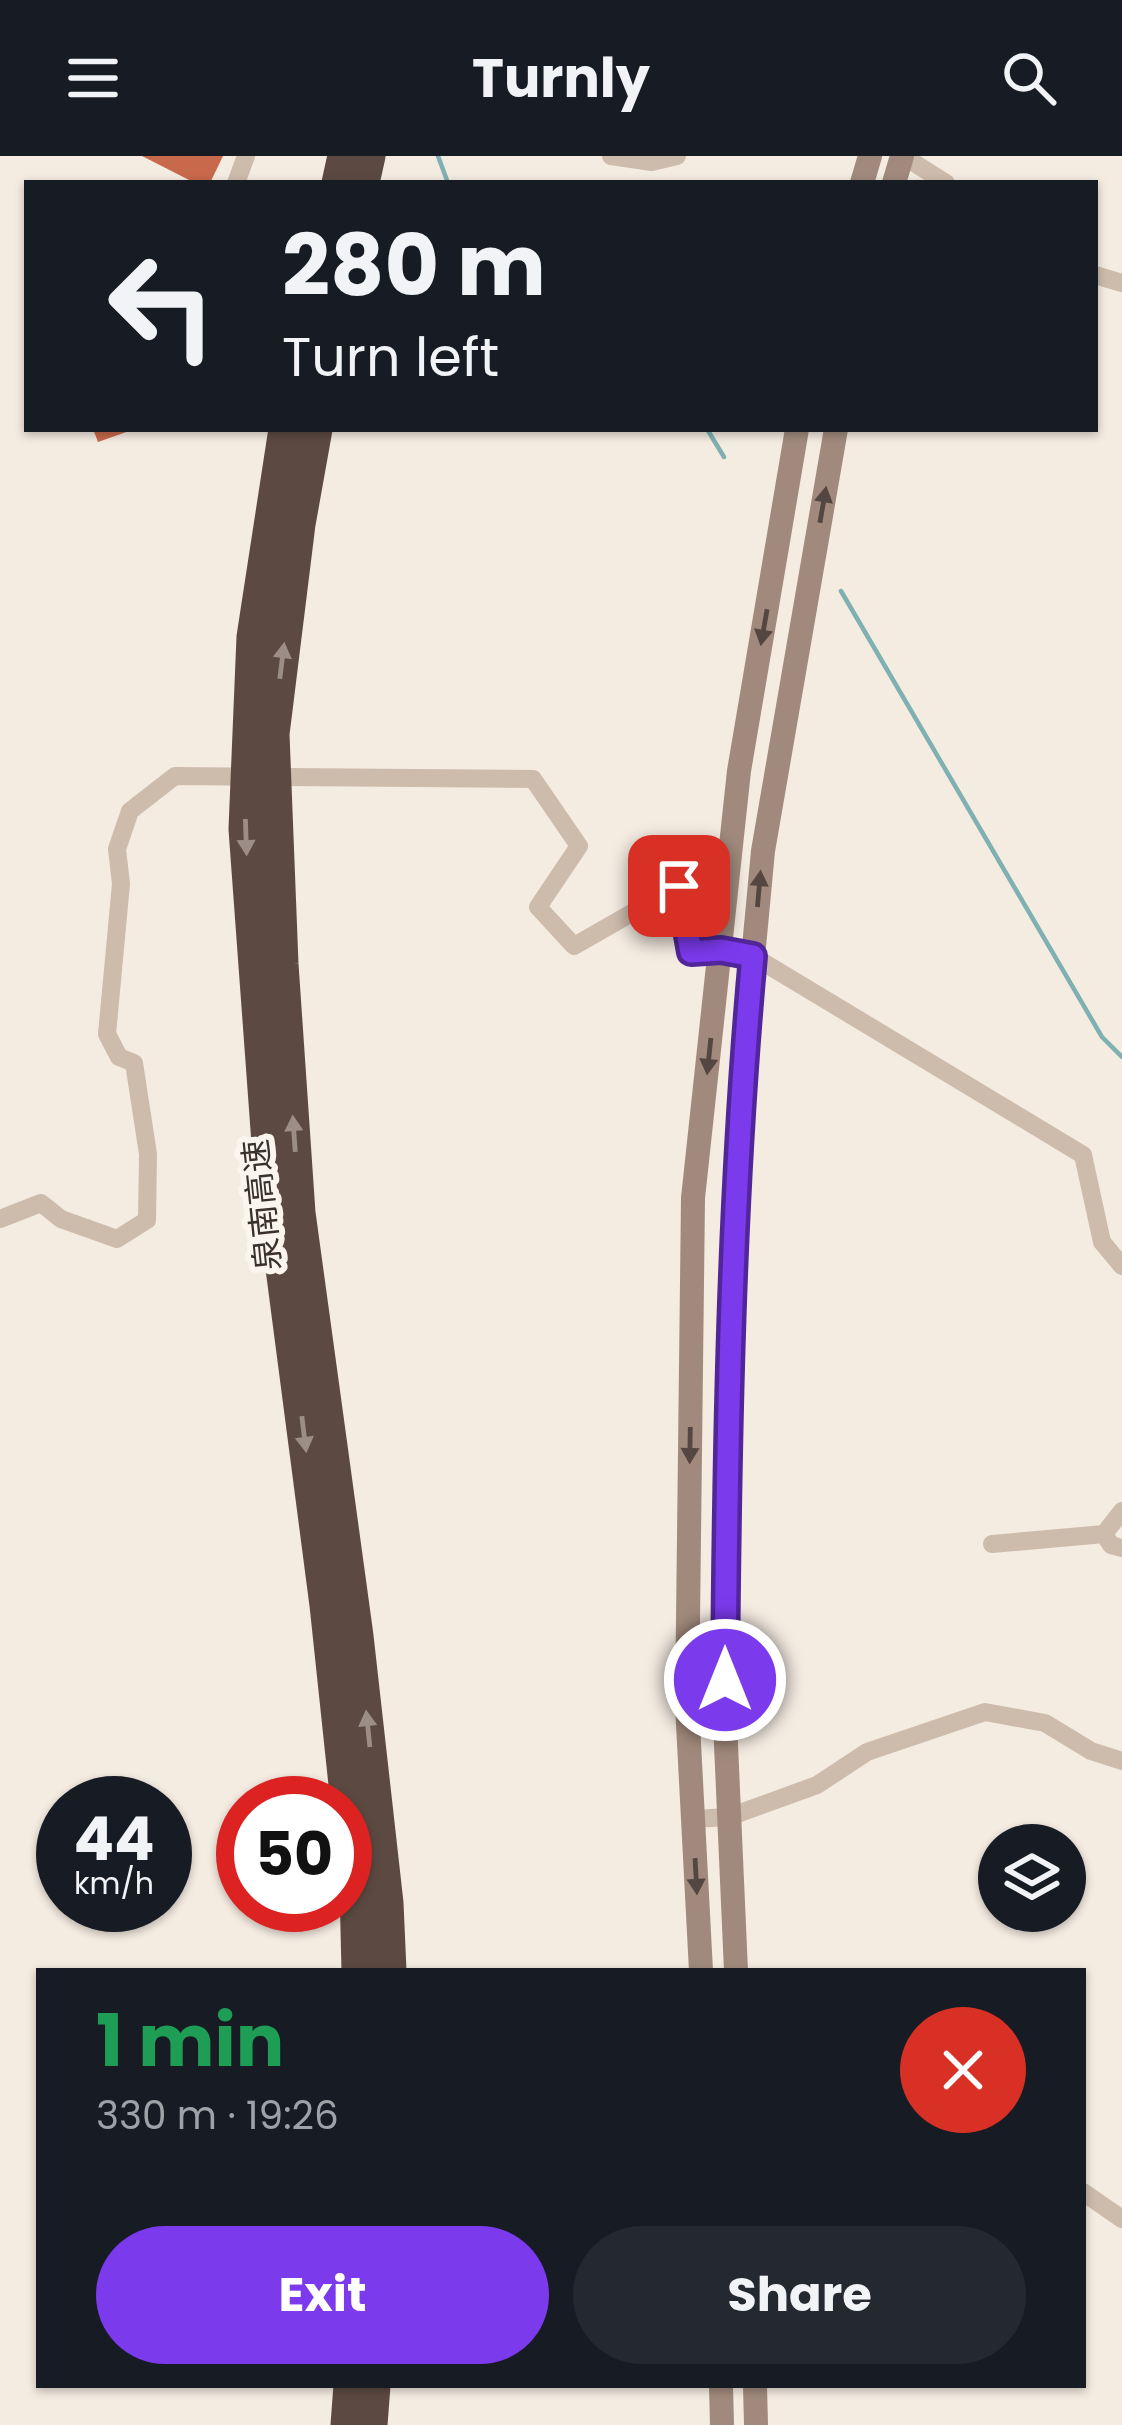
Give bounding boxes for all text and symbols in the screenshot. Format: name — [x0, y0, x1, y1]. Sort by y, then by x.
text: Turnly — [472, 40, 650, 116]
icon: menu — [60, 45, 126, 111]
icon: search — [996, 45, 1062, 111]
text: 280 m — [282, 207, 546, 324]
icon: left — [84, 228, 240, 384]
text: Turn left — [282, 319, 499, 395]
one-way arrow — [814, 485, 832, 523]
one-way arrow — [754, 609, 773, 646]
one-way arrow — [273, 642, 292, 679]
one-way arrow — [237, 819, 256, 857]
pin — [628, 835, 730, 937]
icon: arrive — [646, 853, 712, 919]
one-way arrow — [750, 870, 769, 907]
one-way arrow — [700, 1037, 719, 1075]
one-way arrow — [284, 1115, 303, 1152]
street label: 泉南高速 — [232, 1137, 292, 1273]
one-way arrow — [294, 1416, 313, 1454]
one-way arrow — [680, 1427, 700, 1465]
position arrow — [662, 1617, 788, 1743]
one-way arrow — [358, 1710, 377, 1747]
speed limit sign: 50 — [216, 1776, 372, 1932]
text: 44 — [73, 1797, 155, 1881]
map controls — [978, 1824, 1086, 1932]
button: layers — [978, 1824, 1086, 1932]
one-way arrow — [687, 1858, 706, 1896]
text: km/h — [74, 1862, 154, 1905]
text: 1 min — [96, 1990, 284, 2091]
button: close — [900, 2007, 1026, 2133]
text: 330 m · 19:26 — [96, 2088, 339, 2143]
button: Exit — [96, 2226, 549, 2364]
button: Share — [573, 2226, 1026, 2364]

